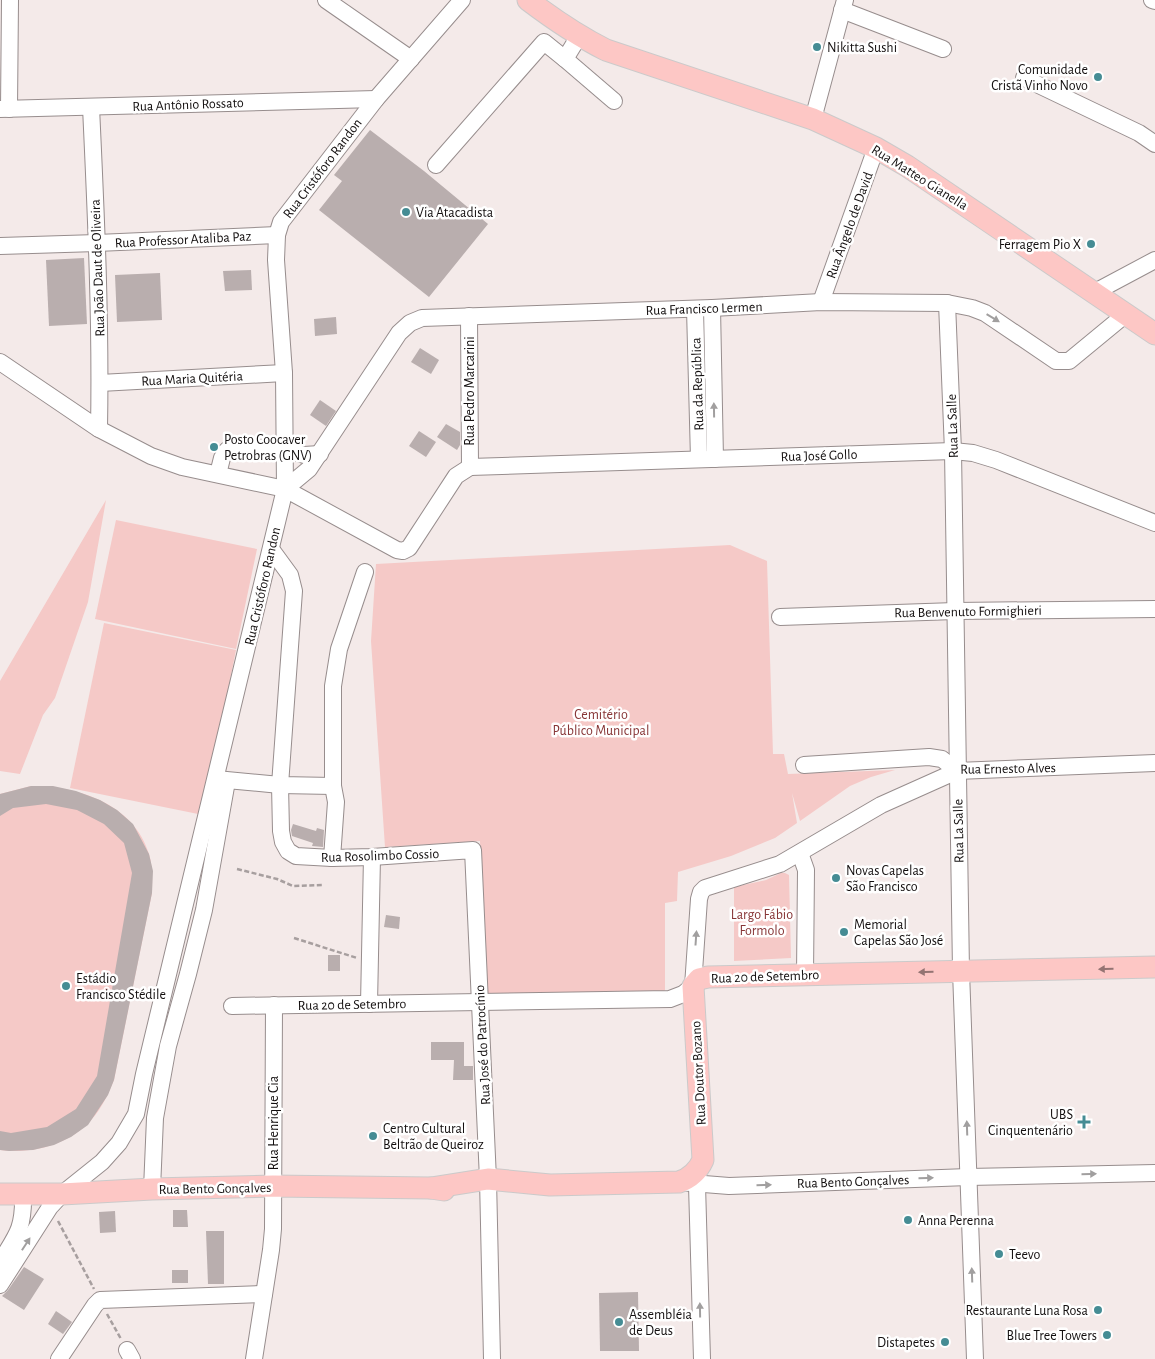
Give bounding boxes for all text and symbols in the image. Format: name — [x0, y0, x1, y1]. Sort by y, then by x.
marker: Nikitta Sushi — [811, 41, 823, 53]
place label: Nikitta Sushi — [827, 41, 897, 55]
place label: Comunidade Cristã Vinho Novo — [991, 63, 1088, 93]
marker: Comunidade Cristã Vinho Novo — [1092, 71, 1104, 83]
street label: Rua Antônio Rossato — [132, 96, 244, 114]
street label: Rua Cristóforo Randon — [281, 116, 365, 221]
street label: Rua Matteo Gianella — [869, 143, 970, 213]
street label: Rua Ângelo de David — [822, 169, 876, 281]
street label: Rua João Daut de Oliveira — [89, 198, 107, 337]
marker: Via Atacadista — [400, 206, 412, 218]
place label: Via Atacadista — [416, 206, 494, 220]
street label: Rua Professor Ataliba Paz — [114, 229, 252, 251]
place label: Ferragem Pio X — [999, 238, 1081, 252]
marker: Ferragem Pio X — [1085, 238, 1097, 250]
street label: Rua Francisco Lermen — [645, 300, 763, 318]
one-way arrow — [985, 314, 1000, 322]
street label: Rua Pedro Marcarini — [463, 336, 477, 446]
street label: Rua da República — [689, 337, 707, 431]
street label: Rua Maria Quitéria — [141, 369, 244, 389]
street label: Rua La Salle — [945, 394, 961, 458]
one-way arrow — [710, 402, 718, 418]
place label: Posto Coocaver Petrobras (GNV) — [224, 433, 312, 463]
marker: Posto Coocaver Petrobras (GNV) — [208, 441, 220, 453]
street label: Rua José Gollo — [780, 448, 858, 464]
street label: Rua Cristóforo Randon — [243, 526, 283, 647]
street label: Rua Benvenuto Formighieri — [894, 604, 1042, 620]
park label: Cemitério Público Municipal — [552, 708, 650, 738]
street label: Rua Ernesto Alves — [960, 761, 1056, 777]
street label: Rua La Salle — [951, 799, 967, 863]
street label: Rua Rosolimbo Cossio — [321, 847, 440, 865]
place label: Novas Capelas São Francisco — [846, 864, 924, 894]
marker: Novas Capelas São Francisco — [830, 872, 842, 884]
park label: Largo Fábio Formolo — [731, 908, 793, 938]
place label: Memorial Capelas São José — [854, 918, 943, 948]
marker: Memorial Capelas São José — [838, 926, 850, 938]
one-way arrow — [693, 930, 701, 946]
one-way arrow — [1098, 965, 1114, 973]
street label: Rua 20 de Setembro — [711, 968, 820, 986]
one-way arrow — [918, 968, 934, 976]
place label: Estádio Francisco Stédile — [76, 972, 166, 1002]
marker: Estádio Francisco Stédile — [60, 980, 72, 992]
street label: Rua José do Patrocínio — [473, 984, 493, 1105]
street label: Rua 20 de Setembro — [298, 997, 407, 1013]
street label: Rua Doutor Bozano — [689, 1020, 709, 1126]
street label: Rua Henrique Cia — [267, 1075, 281, 1170]
place label: UBS Cinquentenário — [988, 1108, 1073, 1138]
marker: UBS Cinquentenário — [1077, 1115, 1091, 1129]
one-way arrow — [962, 1120, 970, 1136]
place label: Centro Cultural Beltrão de Queiroz — [383, 1122, 484, 1152]
marker: Centro Cultural Beltrão de Queiroz — [367, 1130, 379, 1142]
one-way arrow — [1081, 1170, 1097, 1178]
street label: Rua Bento Gonçalves — [797, 1173, 910, 1191]
one-way arrow — [918, 1174, 934, 1182]
one-way arrow — [756, 1180, 772, 1188]
street label: Rua Bento Gonçalves — [159, 1181, 271, 1197]
marker: Anna Perenna — [902, 1214, 914, 1226]
place label: Anna Perenna — [918, 1214, 994, 1228]
one-way arrow — [22, 1238, 31, 1251]
marker: Teevo — [993, 1248, 1005, 1260]
place label: Teevo — [1009, 1248, 1041, 1262]
one-way arrow — [967, 1267, 975, 1283]
one-way arrow — [696, 1302, 704, 1318]
place label: Restaurante Luna Rosa — [966, 1304, 1089, 1318]
marker: Restaurante Luna Rosa — [1092, 1304, 1104, 1316]
place label: Assembléia de Deus — [629, 1308, 693, 1338]
marker: Assembléia de Deus — [613, 1316, 625, 1328]
place label: Blue Tree Towers — [1006, 1329, 1097, 1343]
marker: Blue Tree Towers — [1101, 1329, 1113, 1341]
place label: Distapetes — [877, 1336, 935, 1350]
marker: Distapetes — [939, 1336, 951, 1348]

